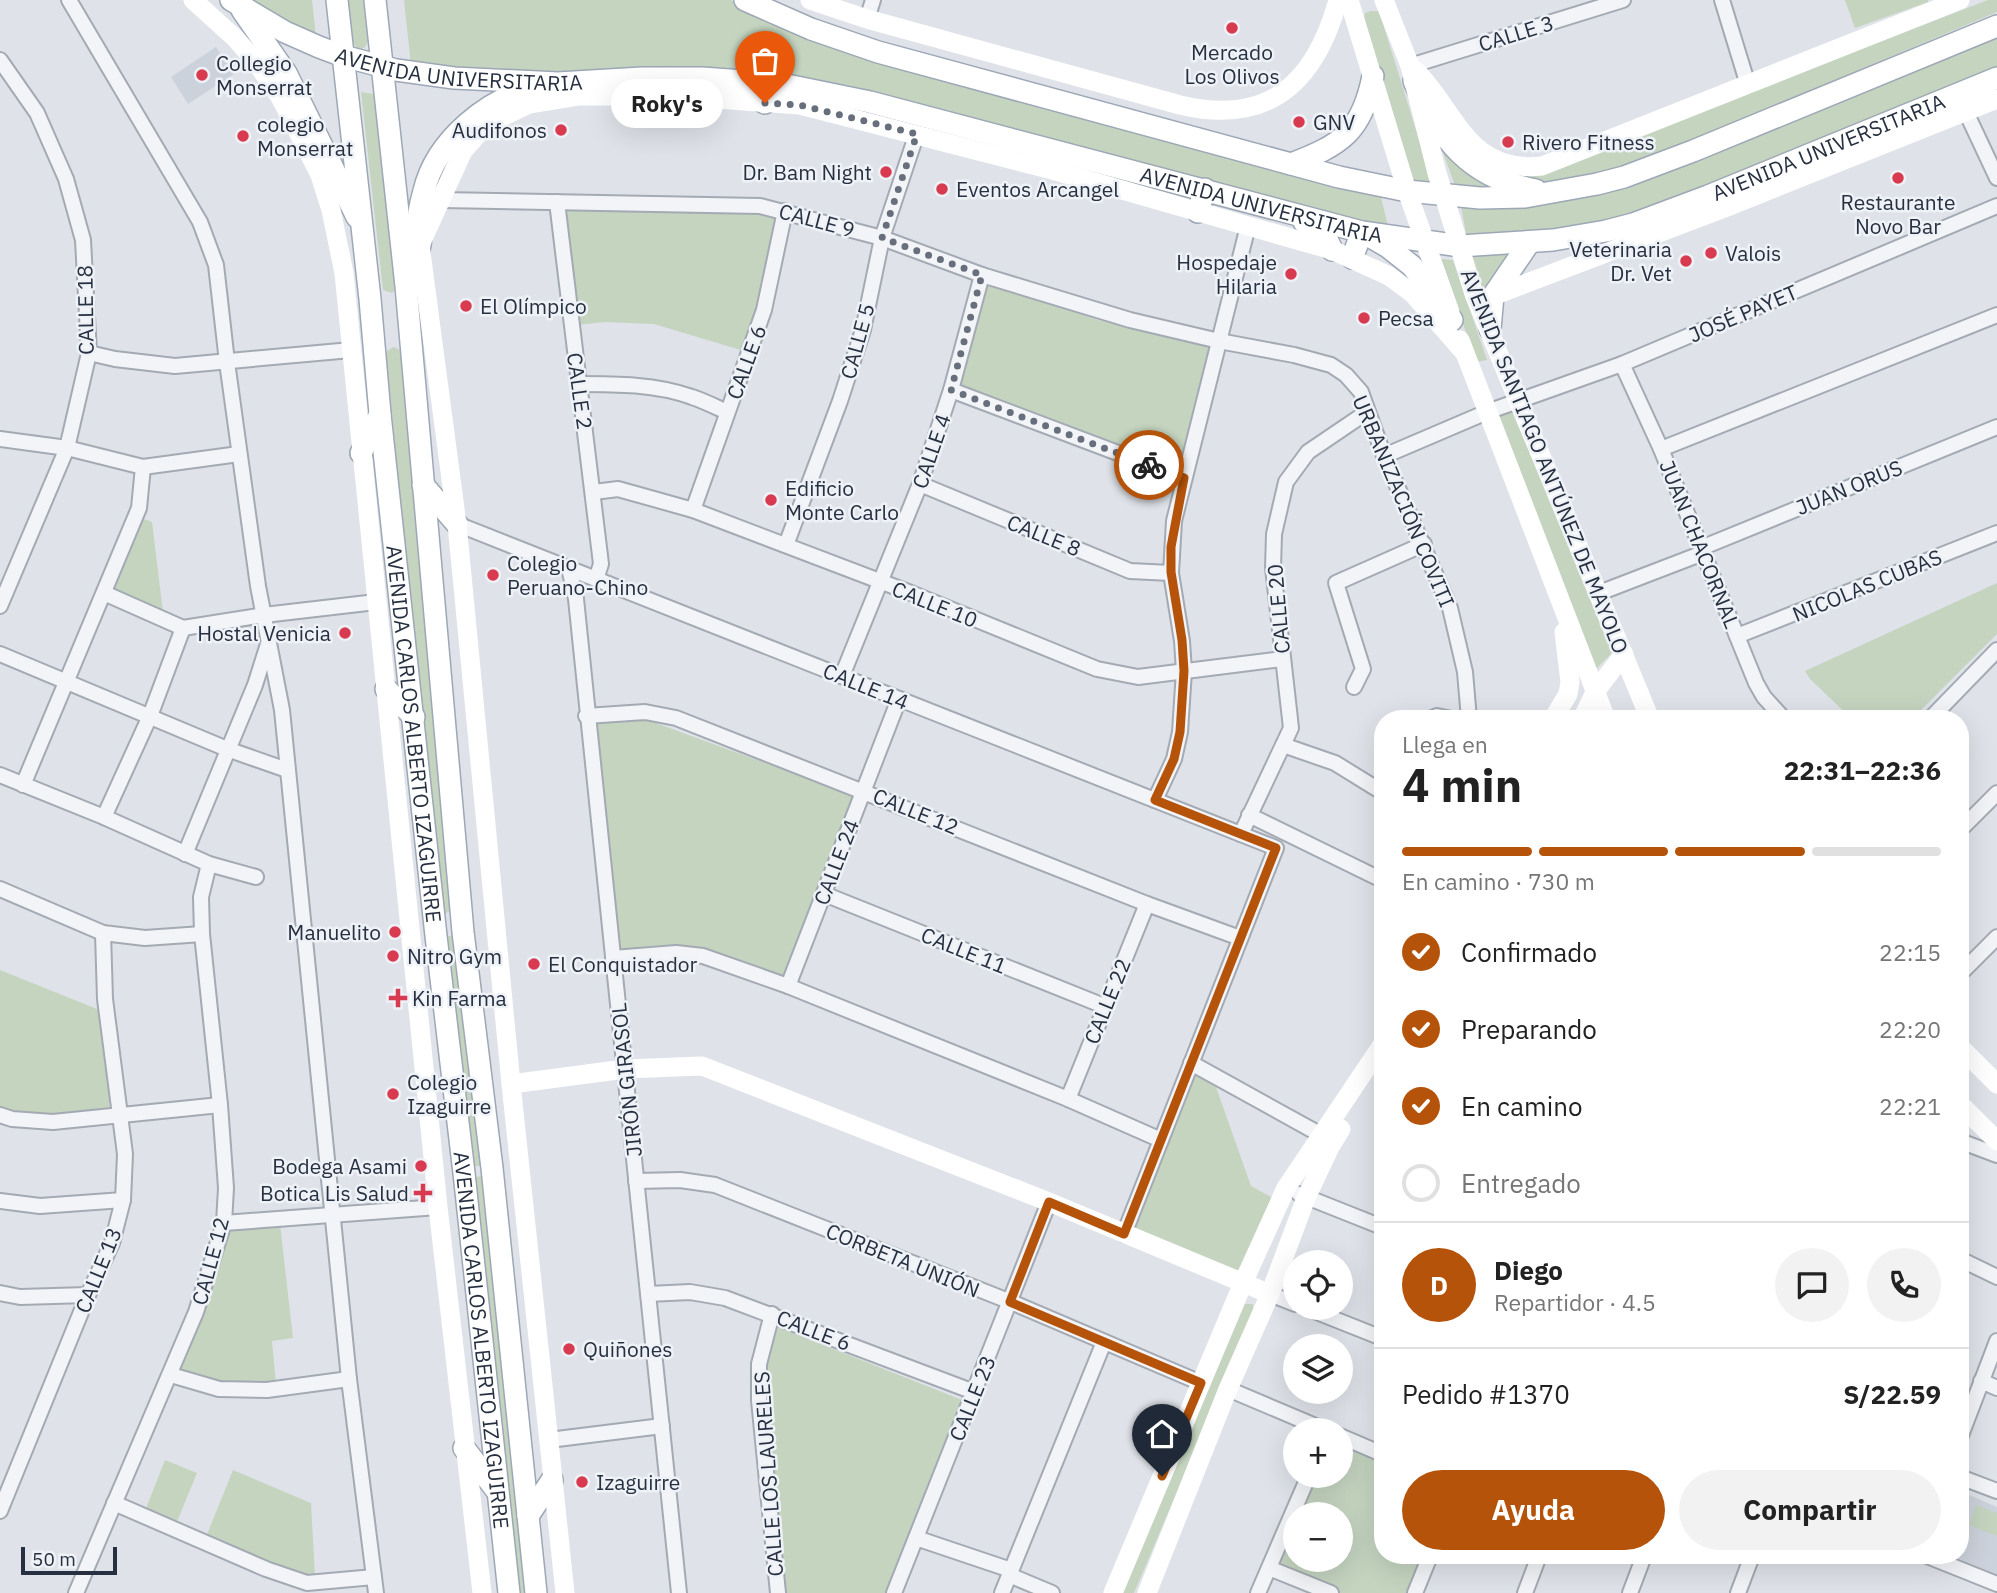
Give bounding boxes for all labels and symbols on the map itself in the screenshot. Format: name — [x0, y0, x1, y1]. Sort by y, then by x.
street label: CALLE 3 — [1475, 8, 1557, 58]
marker: Mercado Los Olivos — [1224, 20, 1240, 36]
pin — [735, 31, 795, 103]
place label: Mercado Los Olivos — [1184, 38, 1280, 90]
street label: AVENIDA UNIVERSITARIA — [331, 40, 583, 97]
place label: Collegio Monserrat — [216, 49, 312, 101]
marker: Collegio Monserrat — [194, 67, 210, 83]
callout: Roky's — [611, 78, 723, 128]
street label: AVENIDA UNIVERSITARIA — [1708, 87, 1949, 207]
place label: GNV — [1313, 108, 1355, 136]
place label: colegio Monserrat — [257, 110, 353, 162]
marker: GNV — [1291, 114, 1307, 130]
place label: Audifonos — [452, 116, 547, 144]
marker: Audifonos — [553, 122, 569, 138]
marker: colegio Monserrat — [235, 128, 251, 144]
place label: Rivero Fitness — [1522, 128, 1655, 156]
marker: Rivero Fitness — [1500, 134, 1516, 150]
place label: Dr. Bam Night — [743, 158, 872, 186]
street label: AVENIDA UNIVERSITARIA — [1137, 160, 1384, 249]
marker: Dr. Bam Night — [878, 164, 894, 180]
marker: Restaurante Novo Bar — [1890, 170, 1906, 186]
place label: Eventos Arcangel — [956, 175, 1119, 203]
marker: Eventos Arcangel — [934, 181, 950, 197]
place label: Restaurante Novo Bar — [1841, 188, 1955, 240]
street label: CALLE 9 — [776, 196, 858, 244]
place label: Veterinaria Dr. Vet — [1569, 235, 1672, 287]
place label: Valois — [1725, 239, 1781, 267]
marker: Valois — [1703, 245, 1719, 261]
place label: Hospedaje Hilaria — [1176, 248, 1277, 300]
marker: Veterinaria Dr. Vet — [1678, 253, 1694, 269]
street label: CALLE 18 — [70, 265, 100, 355]
street label: AVENIDA SANTIAGO ANTÚNEZ DE MAYOLO — [1455, 265, 1635, 657]
marker: Hospedaje Hilaria — [1283, 266, 1299, 282]
street label: JOSÉ PAYET — [1684, 277, 1802, 349]
place label: El Olímpico — [480, 292, 587, 320]
marker: El Olímpico — [458, 298, 474, 314]
street label: CALLE 5 — [833, 300, 881, 382]
place label: Pecsa — [1378, 304, 1434, 332]
marker: Pecsa — [1356, 310, 1372, 326]
street label: CALLE 6 — [720, 321, 772, 403]
street label: CALLE 2 — [561, 351, 599, 431]
street label: URBANIZACIÓN COVITI — [1347, 391, 1461, 611]
street label: CALLE 4 — [905, 410, 957, 492]
courier — [1114, 430, 1184, 500]
street label: JUAN ORUS — [1792, 453, 1906, 521]
street label: JUAN CHACORNAL — [1654, 456, 1746, 632]
place label: Edificio Monte Carlo — [785, 474, 899, 526]
marker: Edificio Monte Carlo — [763, 492, 779, 508]
street label: CALLE 8 — [1003, 508, 1085, 562]
street label: NICOLAS CUBAS — [1788, 542, 1946, 628]
street label: AVENIDA CARLOS ALBERTO IZAGUIRRE — [380, 544, 448, 924]
place label: Colegio Peruano-Chino — [507, 549, 648, 601]
street label: CALLE 20 — [1260, 563, 1296, 655]
marker: Colegio Peruano-Chino — [485, 567, 501, 583]
street label: CALLE 10 — [888, 574, 982, 634]
place label: Hostal Venicia — [197, 619, 331, 647]
marker: Hostal Venicia — [337, 625, 353, 641]
street label: CALLE 14 — [819, 656, 913, 716]
street label: CALLE 12 — [869, 781, 963, 841]
street label: CALLE 24 — [807, 815, 865, 909]
place label: Manuelito — [287, 918, 381, 946]
street label: CALLE 11 — [917, 920, 1011, 980]
marker: Manuelito — [387, 924, 403, 940]
place label: Nitro Gym — [407, 942, 502, 970]
marker: Nitro Gym — [385, 948, 401, 964]
place label: El Conquistador — [548, 950, 698, 978]
street label: CALLE 22 — [1077, 954, 1137, 1048]
marker: El Conquistador — [526, 956, 542, 972]
place label: Kin Farma — [412, 984, 507, 1012]
marker: Kin Farma — [390, 990, 406, 1006]
street label: JIRÓN GIRASOL — [604, 1002, 648, 1158]
place label: Colegio Izaguirre — [407, 1068, 491, 1120]
marker: Colegio Izaguirre — [385, 1086, 401, 1102]
street label: AVENIDA CARLOS ALBERTO IZAGUIRRE — [448, 1150, 516, 1530]
place label: Bodega Asami — [272, 1152, 407, 1180]
marker: Bodega Asami — [413, 1158, 429, 1174]
place label: Botica Lis Salud — [260, 1179, 409, 1207]
marker: Botica Lis Salud — [415, 1185, 431, 1201]
street label: CALLE 12 — [185, 1214, 235, 1308]
street label: CORBETA UNIÓN — [822, 1216, 984, 1304]
street label: CALLE 13 — [68, 1223, 128, 1317]
street label: CALLE 6 — [773, 1303, 855, 1357]
place label: Quiñones — [583, 1335, 672, 1363]
marker: Quiñones — [561, 1341, 577, 1357]
street label: CALLE 23 — [942, 1351, 1002, 1445]
street label: CALLE LOS LAURELES — [747, 1370, 789, 1578]
pin — [1132, 1404, 1192, 1476]
place label: Izaguirre — [596, 1468, 680, 1496]
marker: Izaguirre — [574, 1474, 590, 1490]
scale bar — [21, 1544, 117, 1576]

